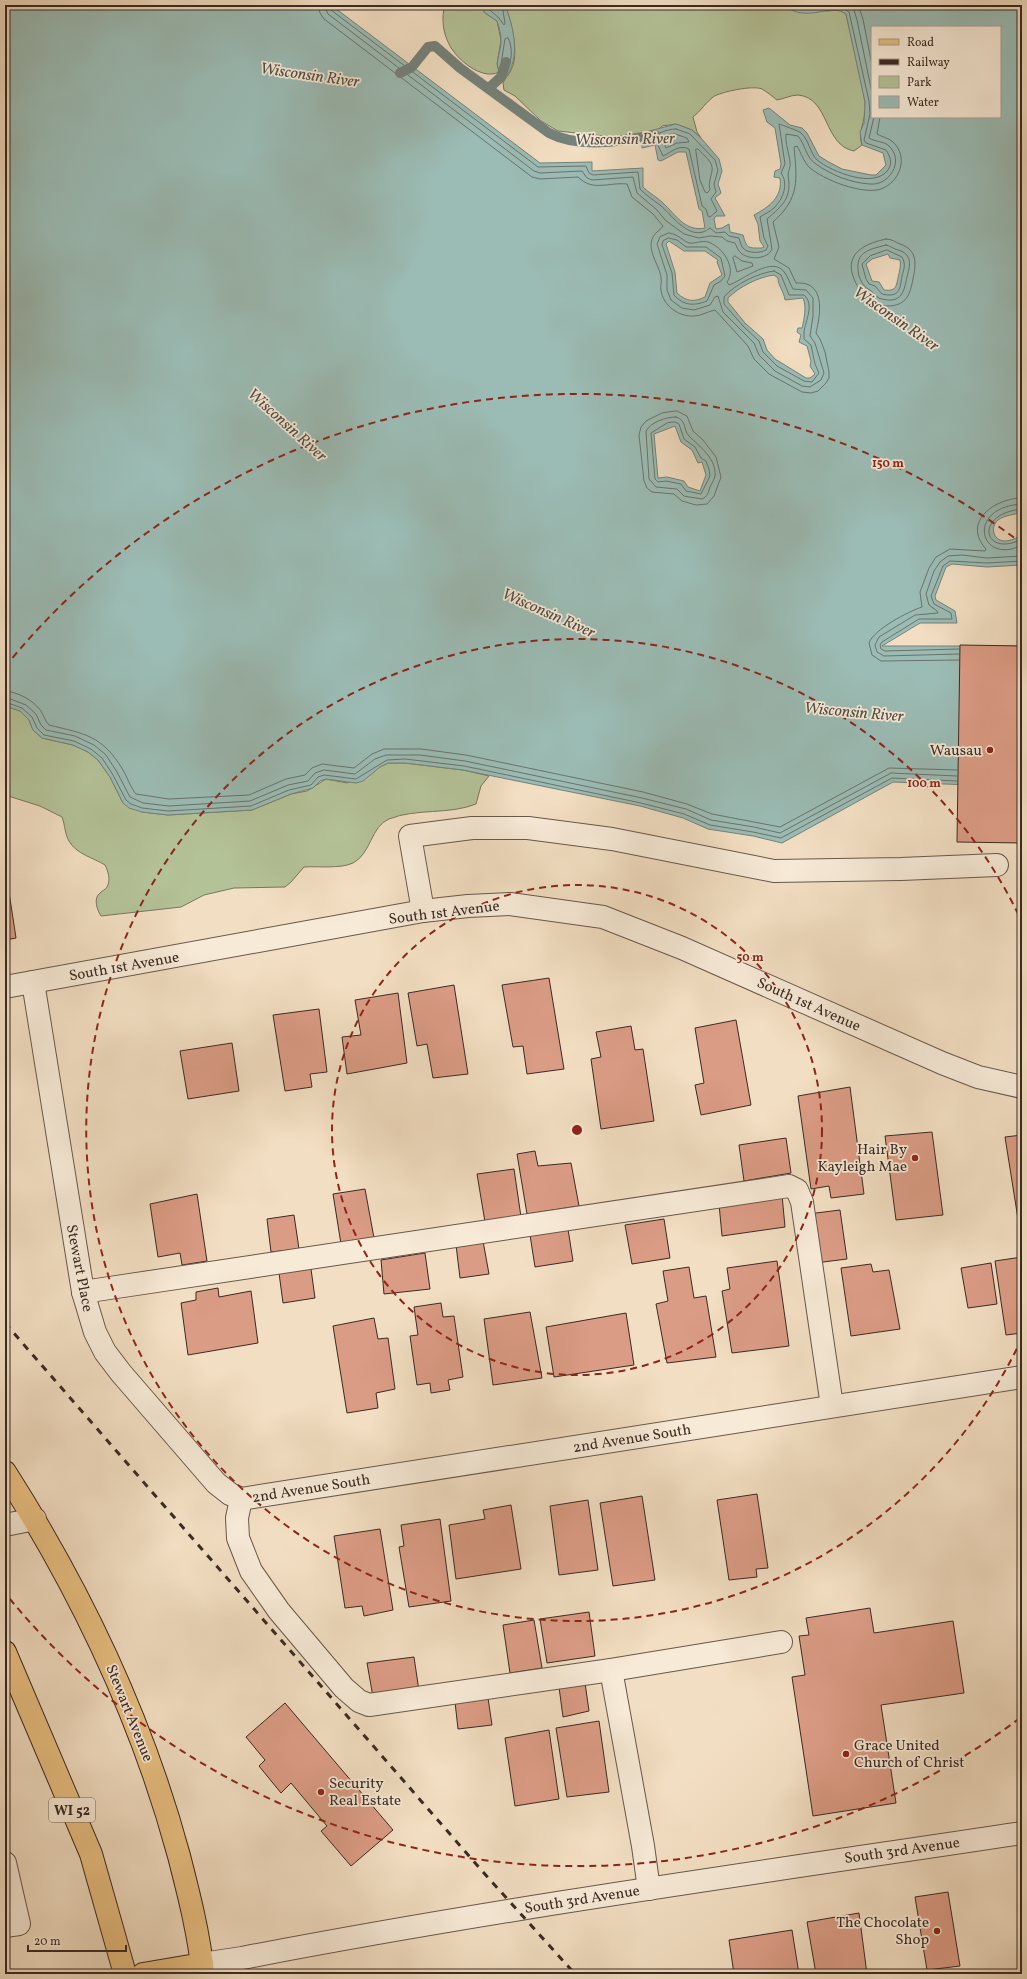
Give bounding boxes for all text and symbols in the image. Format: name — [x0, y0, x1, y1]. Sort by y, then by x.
legend — [871, 26, 1001, 118]
text: Road — [907, 35, 934, 51]
text: Railway — [907, 55, 950, 71]
water label: Wisconsin River — [259, 58, 362, 94]
text: Park — [907, 75, 932, 91]
text: Water — [907, 95, 939, 111]
water label: Wisconsin River — [575, 128, 676, 152]
water label: Wisconsin River — [849, 282, 944, 358]
water label: Wisconsin River — [242, 384, 332, 468]
text: 150 m — [872, 456, 904, 472]
water label: Wisconsin River — [498, 583, 599, 645]
water label: Wisconsin River — [803, 698, 906, 728]
place label: Wausau — [930, 741, 982, 762]
marker: Wausau — [985, 745, 995, 755]
text: 100 m — [907, 776, 941, 792]
street label: South 1st Avenue — [388, 896, 501, 931]
street label: South 1st Avenue — [68, 947, 181, 987]
text: 50 m — [736, 950, 764, 966]
street label: South 1st Avenue — [753, 973, 864, 1038]
centre of rings — [570, 1123, 584, 1137]
place label: Hair By Kayleigh Mae — [817, 1140, 907, 1178]
marker: Hair By Kayleigh Mae — [910, 1153, 920, 1163]
street label: Stewart Place — [60, 1223, 97, 1314]
street label: 2nd Avenue South — [572, 1420, 693, 1459]
street label: 2nd Avenue South — [251, 1470, 372, 1509]
street label: Stewart Avenue — [100, 1662, 158, 1765]
place label: Grace United Church of Christ — [854, 1736, 965, 1774]
marker: Grace United Church of Christ — [841, 1749, 851, 1759]
place label: Security Real Estate — [329, 1774, 401, 1812]
marker: Security Real Estate — [316, 1787, 326, 1797]
road number: WI 52 — [49, 1798, 95, 1822]
street label: South 3rd Avenue — [843, 1833, 961, 1870]
street label: South 3rd Avenue — [523, 1881, 641, 1920]
place label: The Chocolate Shop — [836, 1913, 929, 1951]
marker: The Chocolate Shop — [932, 1926, 942, 1936]
scale bar — [28, 1927, 126, 1953]
text: 20 m — [34, 1934, 61, 1950]

